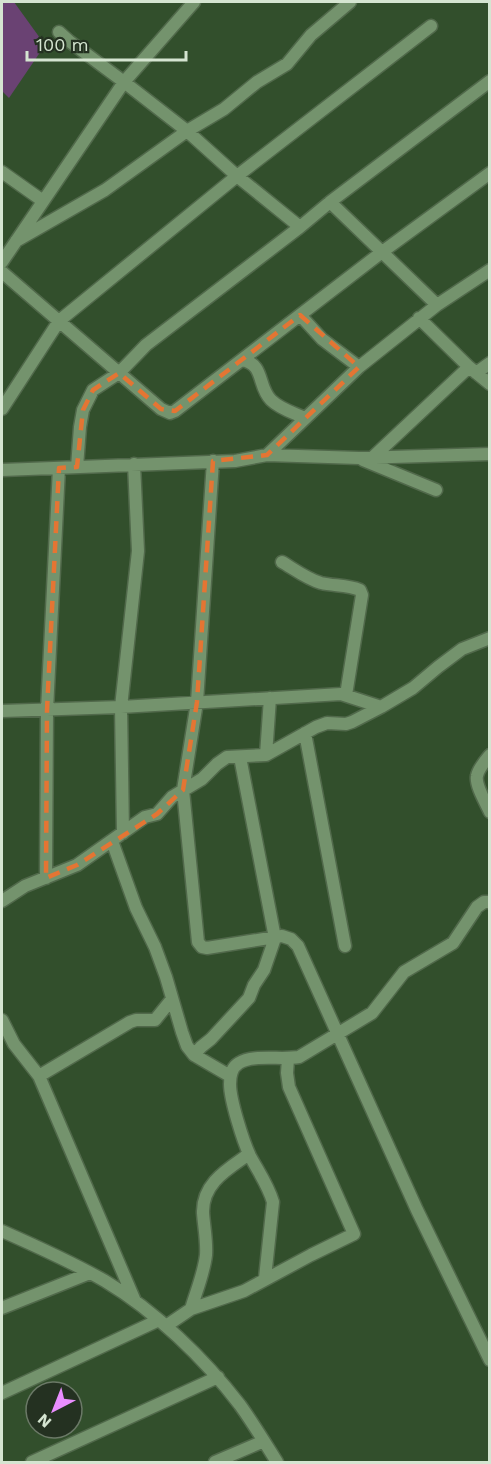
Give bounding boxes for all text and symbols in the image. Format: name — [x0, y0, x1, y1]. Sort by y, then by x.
scale bar — [27, 24, 186, 62]
text: 100 m — [36, 34, 89, 55]
north arrow — [24, 1380, 84, 1440]
text: N — [34, 1410, 55, 1432]

